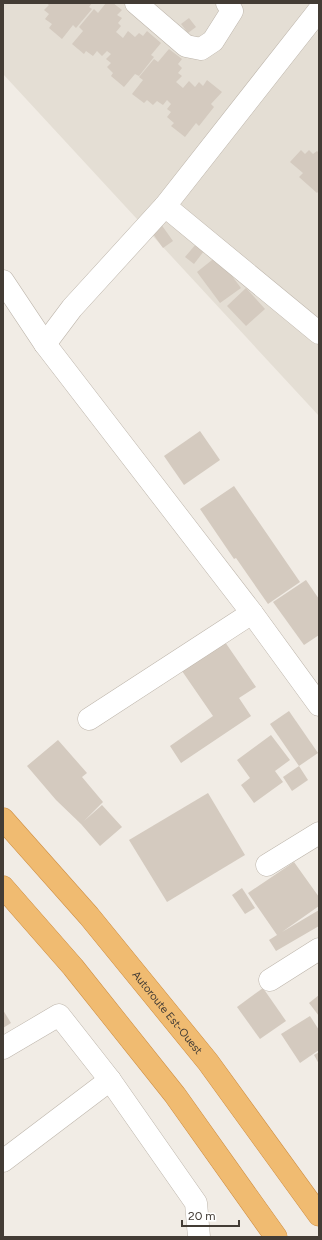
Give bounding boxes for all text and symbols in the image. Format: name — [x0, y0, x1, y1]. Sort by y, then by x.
street label: Autoroute Est-Ouest — [129, 968, 205, 1057]
scale bar — [182, 1202, 239, 1228]
text: 20 m — [188, 1209, 216, 1223]

